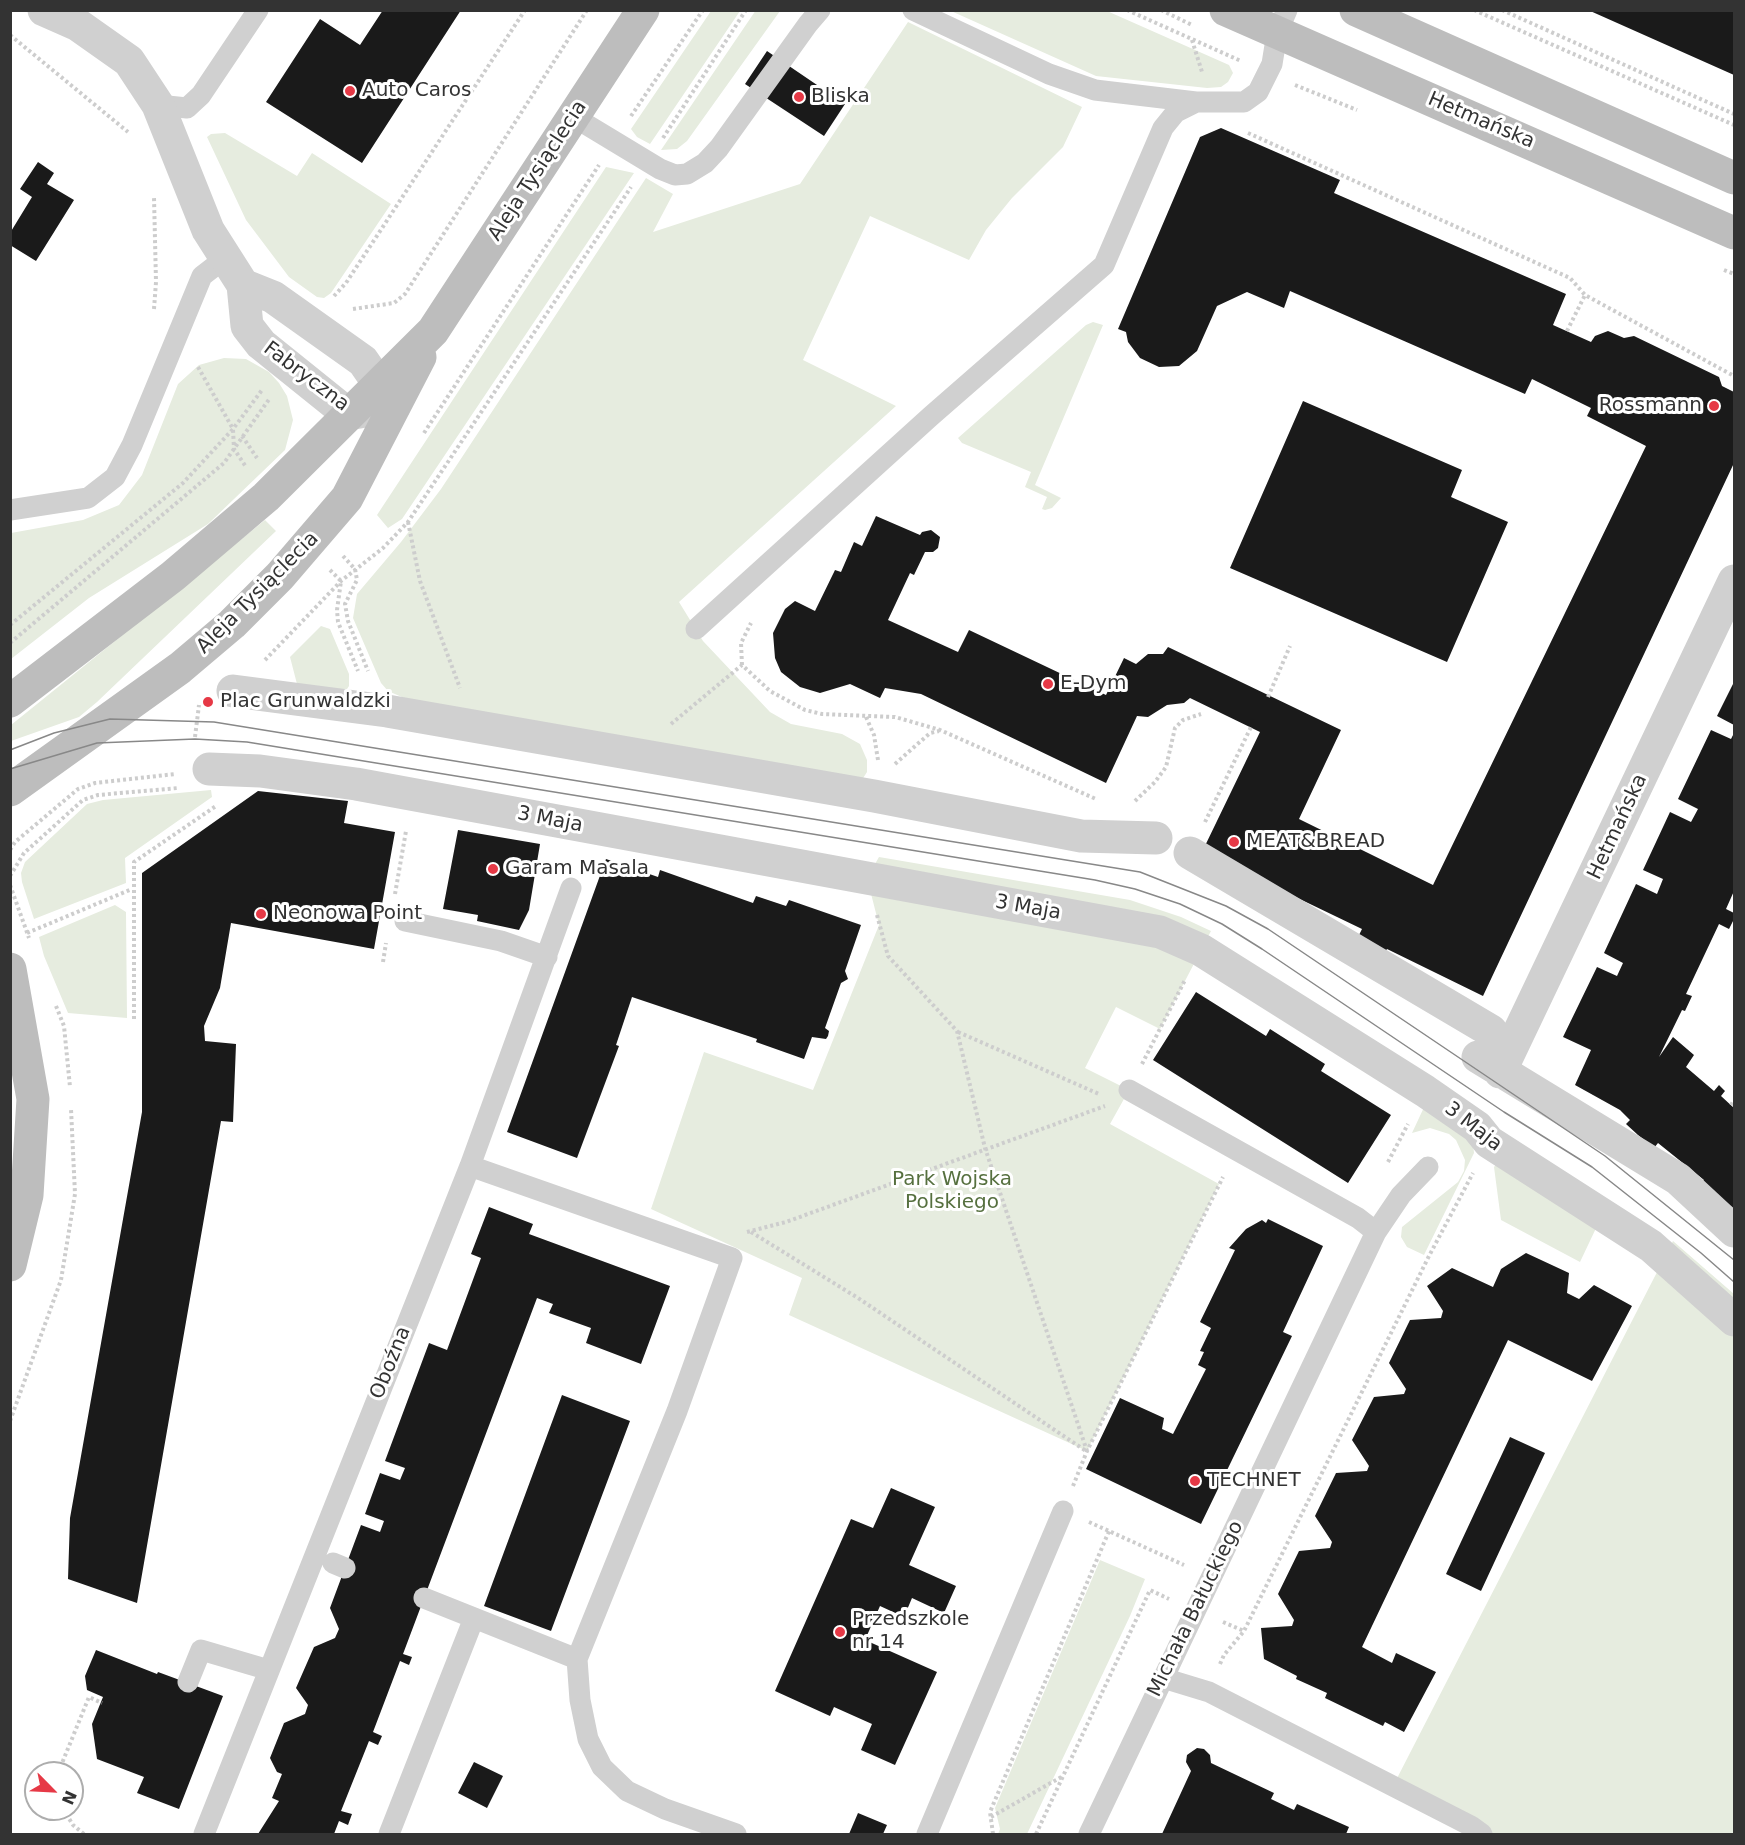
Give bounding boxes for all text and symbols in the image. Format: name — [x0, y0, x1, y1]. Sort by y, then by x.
place label: Auto Caros — [362, 79, 471, 103]
marker: Auto Caros — [343, 84, 357, 98]
place label: Bliska — [811, 85, 870, 109]
street label: Hetmańska — [1424, 88, 1538, 154]
marker: Bliska — [792, 90, 806, 104]
street label: Aleja Tysiąclecia — [484, 96, 592, 246]
street label: Fabryczna — [258, 337, 354, 417]
place label: Rossmann — [1599, 394, 1702, 418]
marker: Rossmann — [1707, 399, 1721, 413]
street label: Aleja Tysiąclecia — [192, 527, 324, 659]
place label: E-Dym — [1060, 672, 1127, 696]
marker: E-Dym — [1041, 677, 1055, 691]
place label: Plac Grunwaldzki — [220, 690, 391, 714]
marker: Plac Grunwaldzki — [201, 695, 215, 709]
street label: Hetmańska — [1583, 770, 1653, 884]
street label: 3 Maja — [515, 802, 585, 838]
place label: MEAT&BREAD — [1246, 830, 1385, 854]
marker: MEAT&BREAD — [1227, 835, 1241, 849]
place label: Garam Masala — [505, 857, 649, 881]
marker: Garam Masala — [486, 862, 500, 876]
street label: 3 Maja — [993, 890, 1063, 926]
place label: Neonowa Point — [273, 902, 422, 926]
marker: Neonowa Point — [254, 907, 268, 921]
street label: 3 Maja — [1439, 1097, 1507, 1157]
park label: Park Wojska Polskiego — [892, 1168, 1012, 1215]
street label: Oboźna — [366, 1323, 416, 1403]
place label: TECHNET — [1207, 1469, 1301, 1493]
marker: TECHNET — [1188, 1474, 1202, 1488]
street label: Michała Bałuckiego — [1143, 1517, 1249, 1701]
place label: Przedszkole nr 14 — [852, 1608, 969, 1655]
marker: Przedszkole nr 14 — [833, 1625, 847, 1639]
north arrow — [24, 1761, 84, 1821]
text: N — [58, 1788, 80, 1808]

